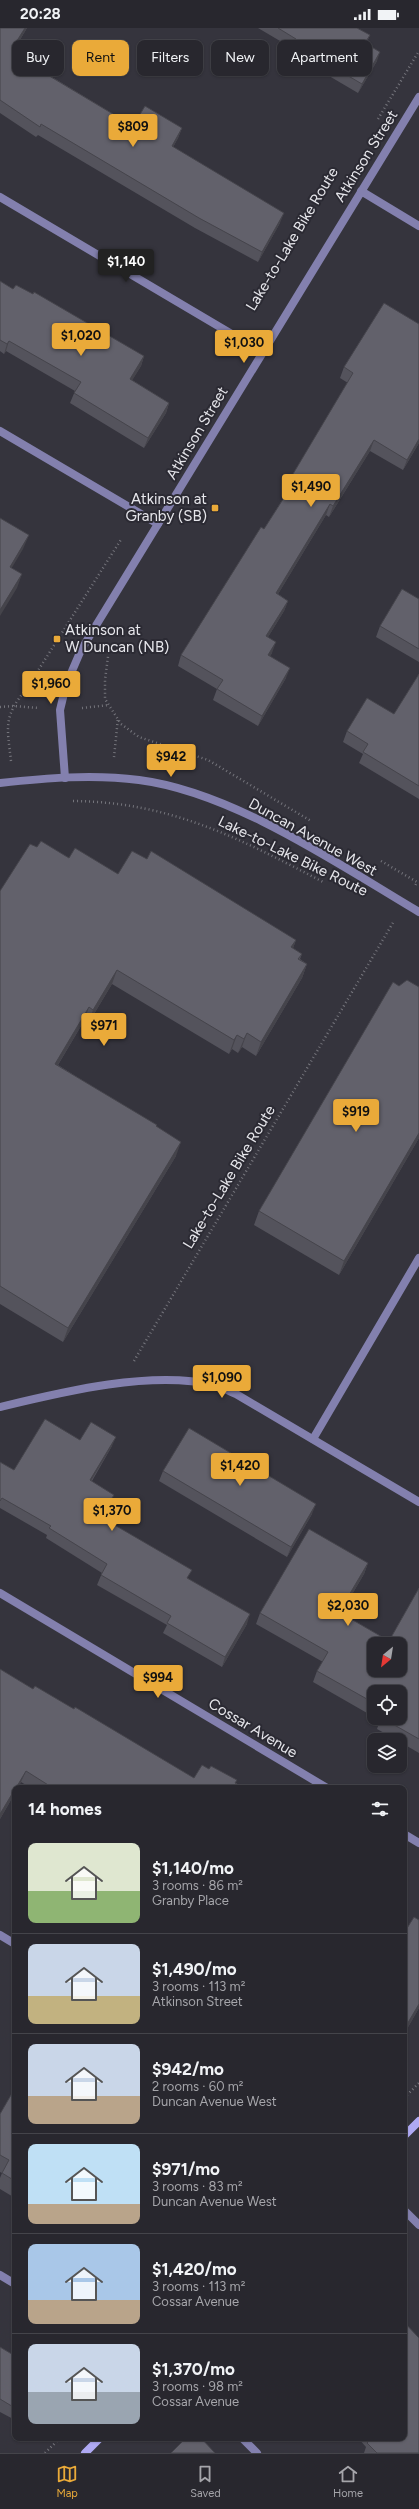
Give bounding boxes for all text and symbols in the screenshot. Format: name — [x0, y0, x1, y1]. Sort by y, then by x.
text: 20:28 — [20, 5, 61, 23]
chip: Buy — [12, 40, 64, 76]
chip: Rent — [72, 40, 129, 76]
chip: Filters — [137, 40, 203, 76]
chip: New — [211, 40, 269, 76]
chip: Apartment — [277, 40, 372, 76]
street label: Atkinson Street — [331, 107, 402, 205]
pin: $809 — [109, 114, 157, 148]
text: $809 — [117, 119, 149, 134]
street label: Lake-to-Lake Bike Route — [242, 164, 342, 314]
pin: $1,140 — [93, 249, 159, 283]
text: $1,140 — [107, 254, 145, 269]
pin: $1,020 — [48, 323, 114, 357]
text: $1,020 — [61, 328, 101, 343]
pin: $1,030 — [211, 330, 277, 364]
text: $1,030 — [224, 335, 264, 350]
street label: Atkinson Street — [162, 383, 232, 483]
pin: $1,490 — [278, 474, 344, 508]
text: $1,490 — [291, 479, 331, 494]
place label: Atkinson at Granby (SB) — [125, 490, 207, 525]
marker: Atkinson at Granby (SB) — [210, 503, 220, 513]
place label: Atkinson at W Duncan (NB) — [65, 621, 169, 656]
marker: Atkinson at W Duncan (NB) — [52, 634, 62, 644]
pin: $1,960 — [18, 671, 84, 705]
text: $1,960 — [31, 676, 71, 691]
pin: $942 — [147, 744, 195, 778]
text: $942 — [156, 749, 186, 764]
street label: Duncan Avenue West — [246, 794, 381, 880]
street label: Lake-to-Lake Bike Route — [215, 812, 371, 900]
pin: $971 — [80, 1013, 128, 1047]
text: $971 — [90, 1018, 118, 1033]
pin: $919 — [332, 1099, 380, 1133]
street label: Lake-to-Lake Bike Route — [179, 1102, 279, 1252]
text: $919 — [342, 1104, 370, 1119]
pin: $1,090 — [189, 1365, 255, 1399]
text: $1,090 — [202, 1370, 242, 1385]
pin: $1,420 — [207, 1453, 273, 1487]
text: $1,420 — [220, 1458, 260, 1473]
pin: $1,370 — [79, 1498, 145, 1532]
text: $1,370 — [93, 1503, 131, 1518]
pin: $2,030 — [315, 1593, 381, 1627]
text: $2,030 — [327, 1598, 369, 1613]
north arrow — [367, 1637, 407, 1677]
map controls — [367, 1637, 407, 1773]
pin: $994 — [134, 1665, 182, 1699]
text: $994 — [143, 1670, 173, 1685]
button: locate — [367, 1685, 407, 1725]
street label: Cossar Avenue — [205, 1694, 301, 1762]
button: layers — [367, 1733, 407, 1773]
icon: filters — [369, 1798, 391, 1820]
text: 14 homes — [28, 1799, 102, 1819]
text: $1,140/mo — [152, 1858, 234, 1878]
icon: home — [60, 1859, 108, 1907]
text: 3 rooms · 86 m² — [152, 1878, 243, 1893]
text: Granby Place — [152, 1893, 229, 1908]
text: $1,490/mo — [152, 1959, 237, 1979]
icon: home — [60, 1960, 108, 2008]
text: 3 rooms · 113 m² — [152, 1979, 245, 1994]
text: Atkinson Street — [152, 1994, 243, 2009]
text: $942/mo — [152, 2059, 224, 2079]
icon: home — [60, 2060, 108, 2108]
text: 2 rooms · 60 m² — [152, 2079, 243, 2094]
text: Duncan Avenue West — [152, 2094, 277, 2109]
text: $971/mo — [152, 2159, 220, 2179]
icon: home — [60, 2160, 108, 2208]
text: 3 rooms · 83 m² — [152, 2179, 243, 2194]
text: Duncan Avenue West — [152, 2194, 277, 2209]
text: $1,420/mo — [152, 2259, 237, 2279]
icon: home — [60, 2260, 108, 2308]
text: 3 rooms · 113 m² — [152, 2279, 245, 2294]
text: Cossar Avenue — [152, 2294, 239, 2309]
text: $1,370/mo — [152, 2359, 235, 2379]
icon: home — [60, 2360, 108, 2408]
text: 3 rooms · 98 m² — [152, 2379, 243, 2394]
text: Cossar Avenue — [152, 2394, 239, 2409]
tab: Map — [56, 2463, 78, 2500]
tab: Saved — [190, 2463, 221, 2500]
tab: Home — [333, 2463, 363, 2500]

